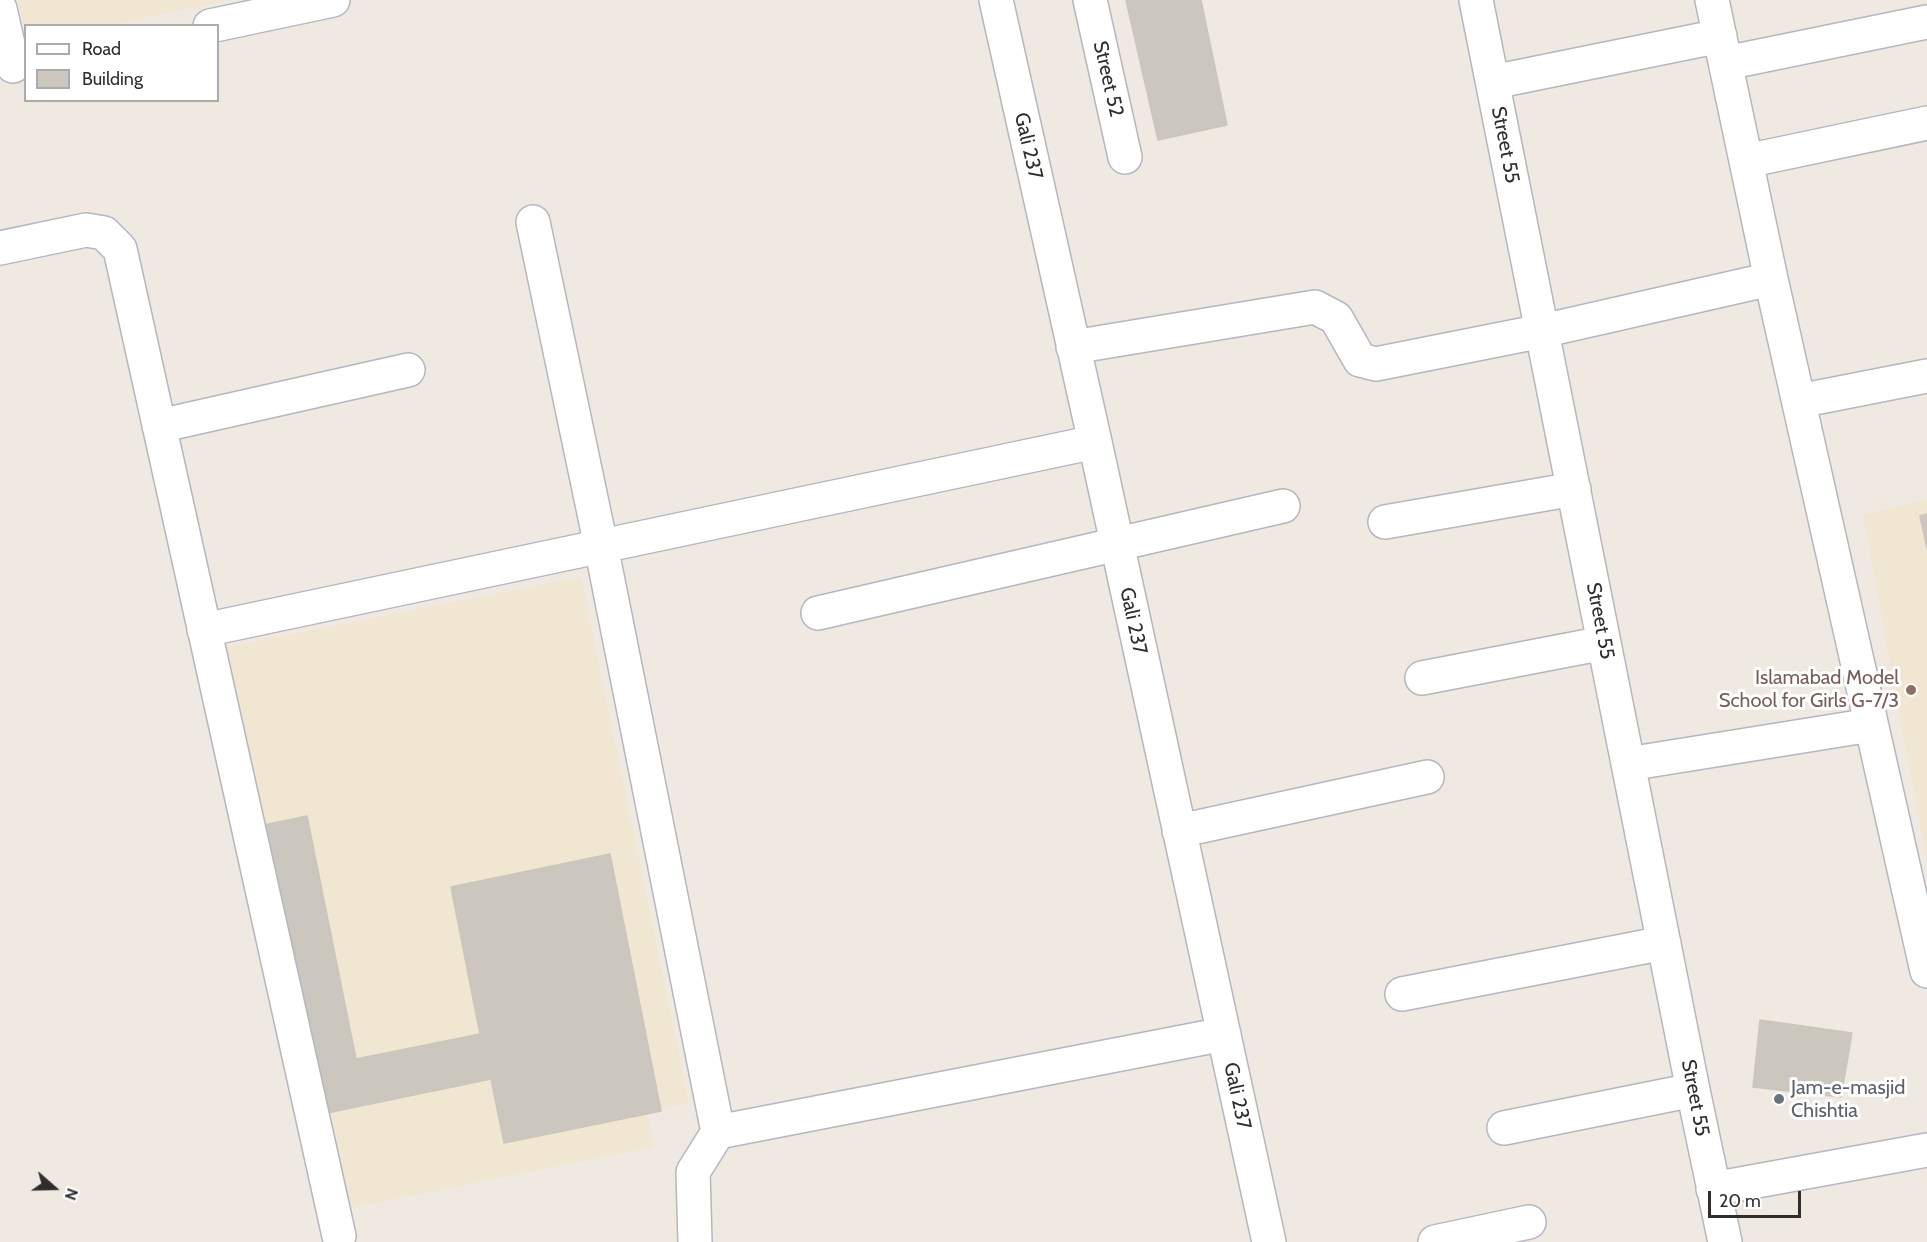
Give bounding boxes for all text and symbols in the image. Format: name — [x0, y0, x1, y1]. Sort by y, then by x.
legend — [24, 24, 219, 102]
text: Road — [82, 38, 121, 60]
street label: Street 52 — [1088, 39, 1128, 119]
text: Building — [82, 68, 143, 90]
street label: Street 55 — [1486, 105, 1524, 185]
street label: Gali 237 — [1009, 110, 1047, 182]
street label: Street 55 — [1581, 581, 1619, 661]
street label: Gali 237 — [1114, 585, 1152, 657]
place label: Islamabad Model School for Girls G-7/3 — [1719, 666, 1899, 713]
marker: Islamabad Model School for Girls G-7/3 — [1904, 683, 1918, 697]
street label: Street 55 — [1676, 1058, 1714, 1138]
street label: Gali 237 — [1218, 1060, 1256, 1132]
place label: Jam-e-masjid Chishtia — [1791, 1076, 1905, 1123]
marker: Jam-e-masjid Chishtia — [1772, 1092, 1786, 1106]
north arrow — [24, 1158, 84, 1218]
scale bar — [1711, 1179, 1804, 1217]
text: N — [61, 1186, 82, 1203]
text: 20 m — [1719, 1190, 1761, 1212]

